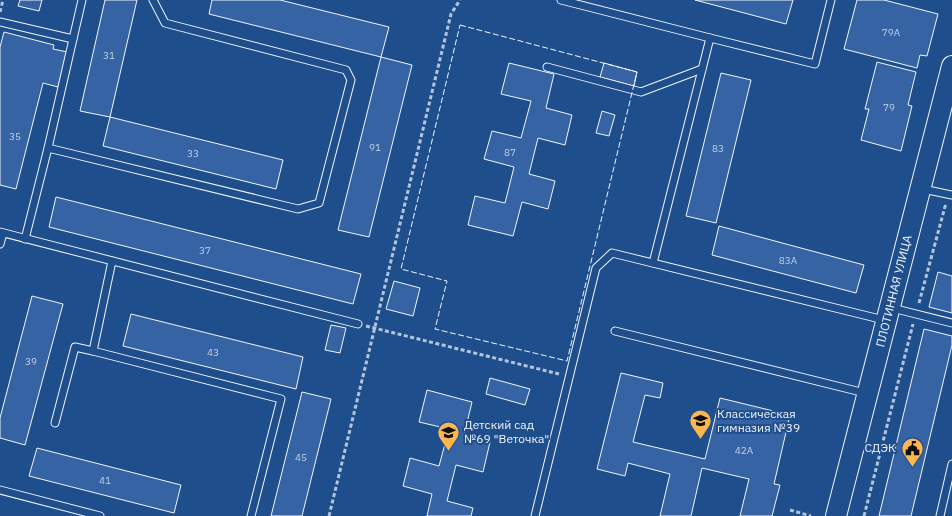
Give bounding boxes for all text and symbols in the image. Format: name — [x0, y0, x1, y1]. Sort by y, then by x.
house number: 79А — [882, 26, 901, 39]
house number: 31 — [103, 49, 115, 62]
house number: 79 — [883, 101, 895, 114]
house number: 35 — [9, 130, 21, 143]
house number: 91 — [369, 141, 381, 154]
house number: 83 — [712, 142, 724, 155]
house number: 87 — [504, 146, 516, 159]
house number: 33 — [187, 147, 199, 160]
street label: ПЛОТИННАЯ УЛИЦА — [872, 233, 915, 348]
house number: 37 — [199, 244, 211, 257]
house number: 83А — [779, 254, 798, 267]
house number: 43 — [207, 346, 219, 359]
house number: 39 — [25, 355, 37, 368]
place label: Классическая гимназия №39 — [717, 406, 800, 435]
school or university icon: Классическая гимназия №39 — [689, 409, 713, 440]
place label: Детский сад №69 "Веточка" — [464, 417, 549, 446]
school or university icon: Детский сад №69 "Веточка" — [436, 420, 460, 451]
public building icon: СДЭК — [900, 436, 924, 467]
place label: СДЭК — [864, 440, 896, 455]
house number: 42А — [735, 444, 754, 457]
house number: 45 — [295, 451, 307, 464]
house number: 41 — [99, 474, 111, 487]

